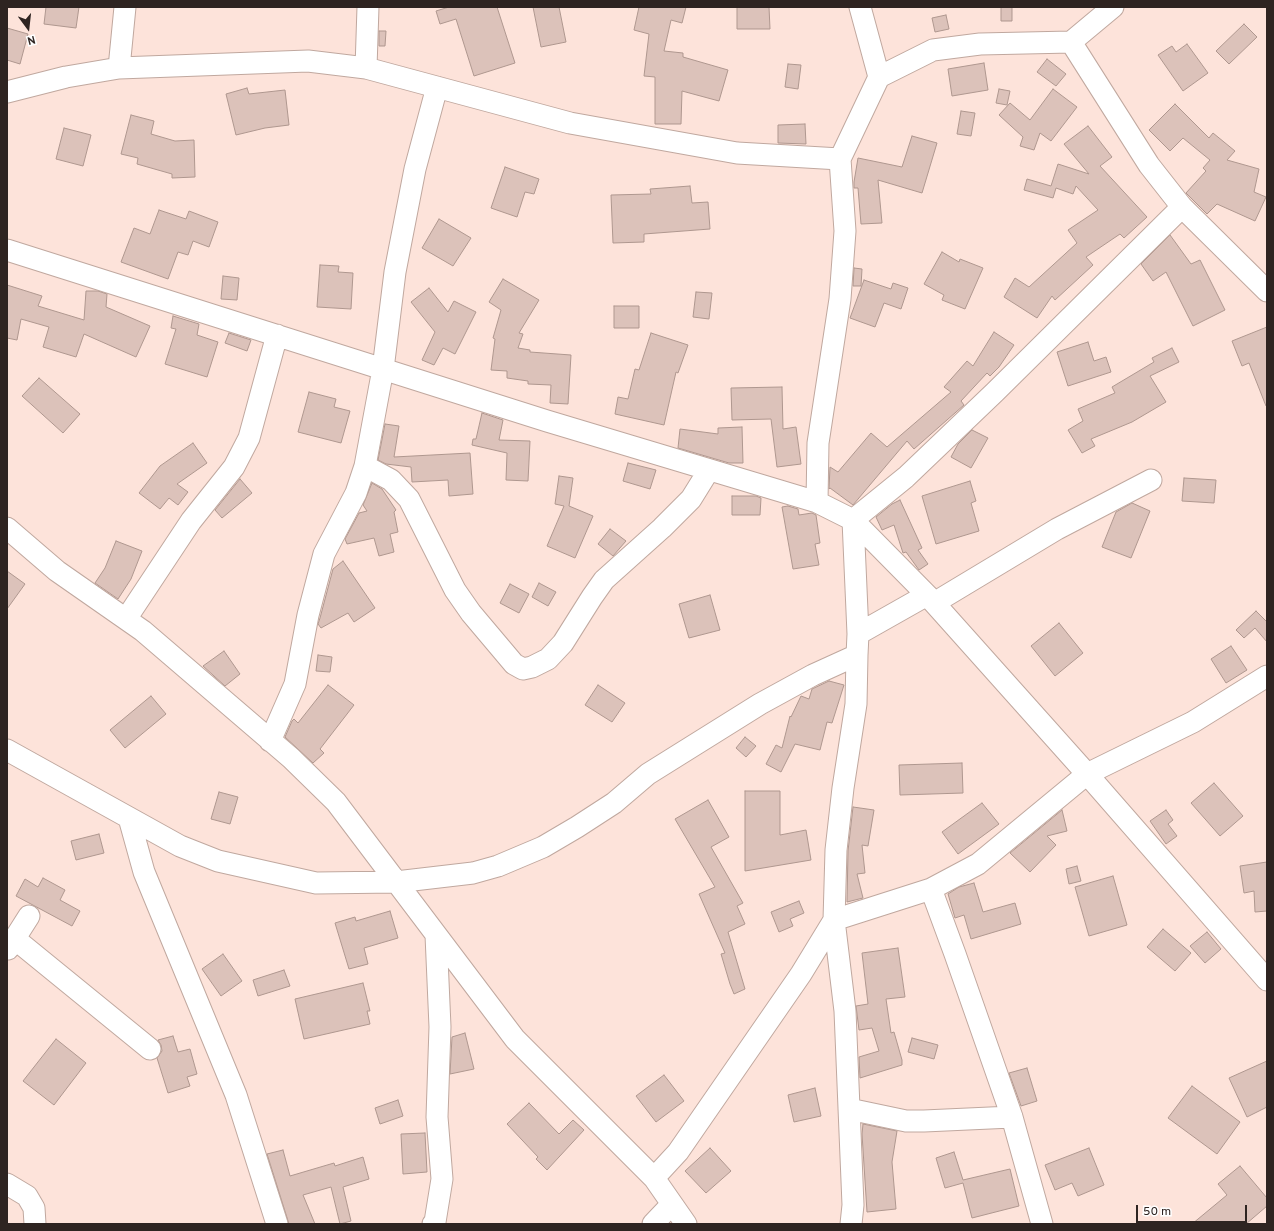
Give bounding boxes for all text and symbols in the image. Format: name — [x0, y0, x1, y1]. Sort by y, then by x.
north arrow — [8, 8, 48, 48]
text: N — [25, 32, 37, 47]
scale bar — [1138, 1197, 1249, 1223]
text: 50 m — [1143, 1204, 1171, 1220]

